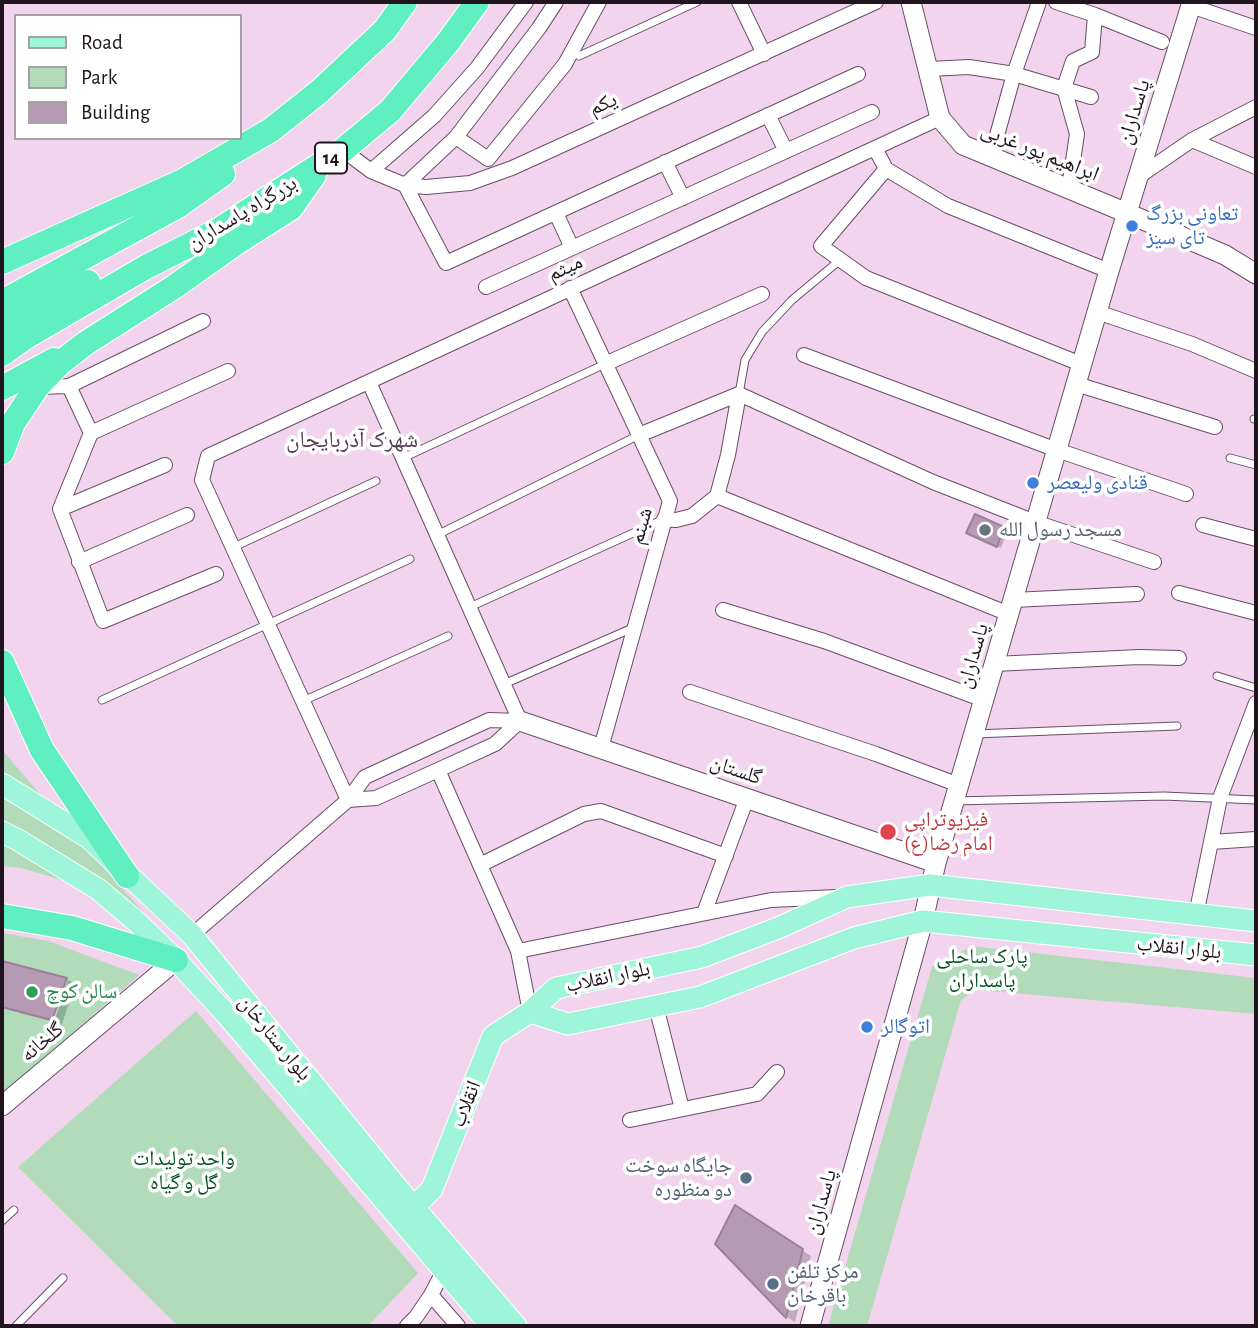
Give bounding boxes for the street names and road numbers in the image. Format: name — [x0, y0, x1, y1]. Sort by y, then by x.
street label: پاسداران — [1112, 76, 1156, 148]
street label: یکم — [585, 87, 621, 121]
street label: ابراهیم پور غربی — [977, 117, 1103, 187]
road number: 14 — [315, 142, 347, 174]
street label: بزرگراه پاسداران — [183, 170, 301, 256]
street label: میثم — [543, 249, 587, 287]
street label: شبنم — [624, 505, 658, 547]
street label: پاسداران — [952, 620, 994, 692]
street label: گلستان — [707, 749, 765, 791]
street label: بلوار انقلاب — [1135, 931, 1223, 965]
street label: بلوار انقلاب — [564, 956, 652, 998]
street label: بلوار ستارخان — [233, 990, 317, 1086]
street label: گلخانه — [15, 1017, 69, 1067]
street label: انقلاب — [445, 1077, 487, 1131]
street label: پاسداران — [800, 1166, 842, 1238]

